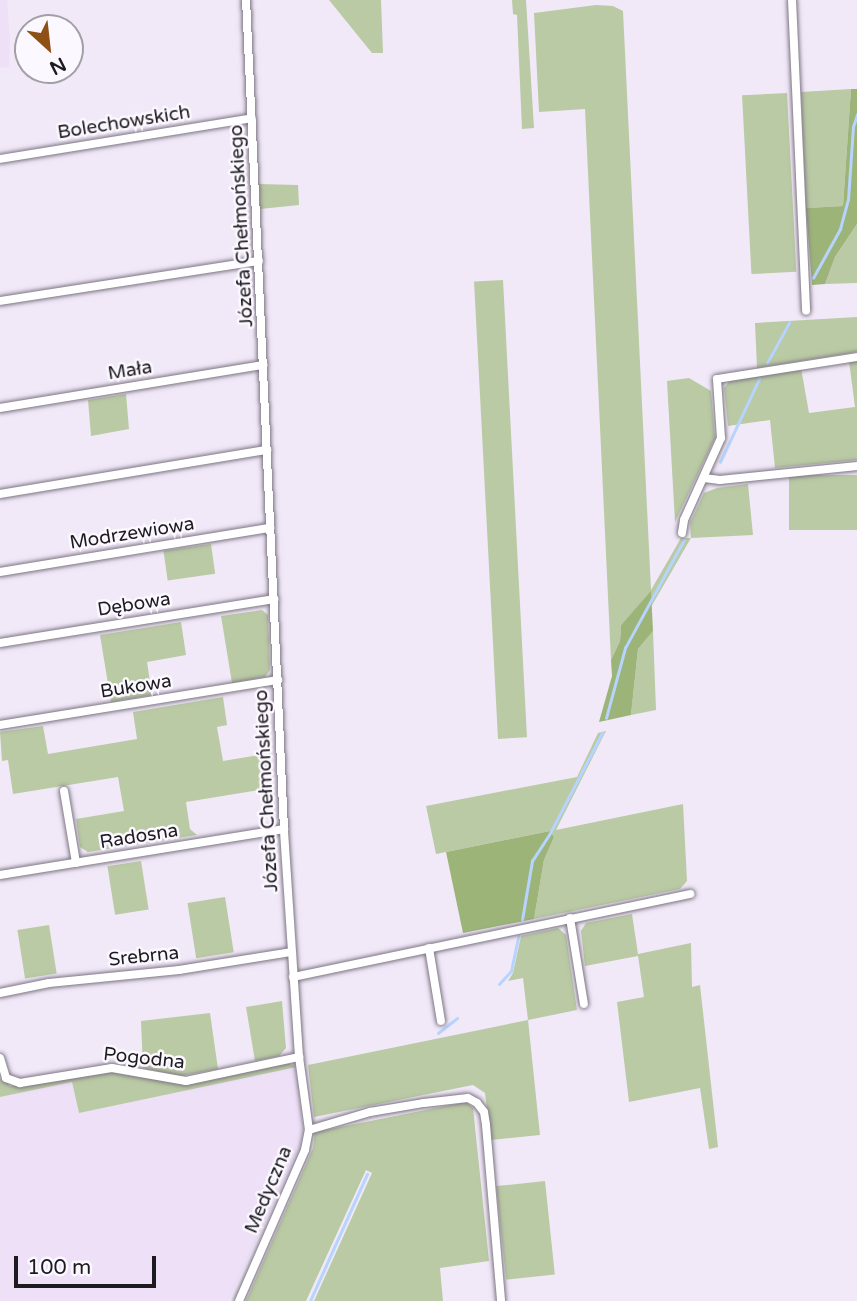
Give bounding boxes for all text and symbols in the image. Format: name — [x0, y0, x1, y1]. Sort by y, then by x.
north arrow — [14, 14, 84, 84]
text: N — [46, 53, 69, 79]
street label: Bolechowskich — [56, 101, 192, 145]
street label: Józefa Chełmońskiego — [225, 124, 259, 328]
street label: Mała — [106, 356, 154, 386]
street label: Modrzewiowa — [68, 513, 196, 555]
street label: Dębowa — [96, 588, 172, 622]
street label: Bukowa — [99, 670, 173, 704]
street label: Józefa Chełmońskiego — [250, 689, 284, 893]
street label: Radosna — [98, 820, 180, 854]
street label: Srebrna — [108, 942, 180, 972]
street label: Pogodna — [102, 1043, 186, 1075]
street label: Medyczna — [240, 1143, 298, 1237]
scale bar — [18, 1242, 159, 1286]
text: 100 m — [27, 1255, 91, 1280]

